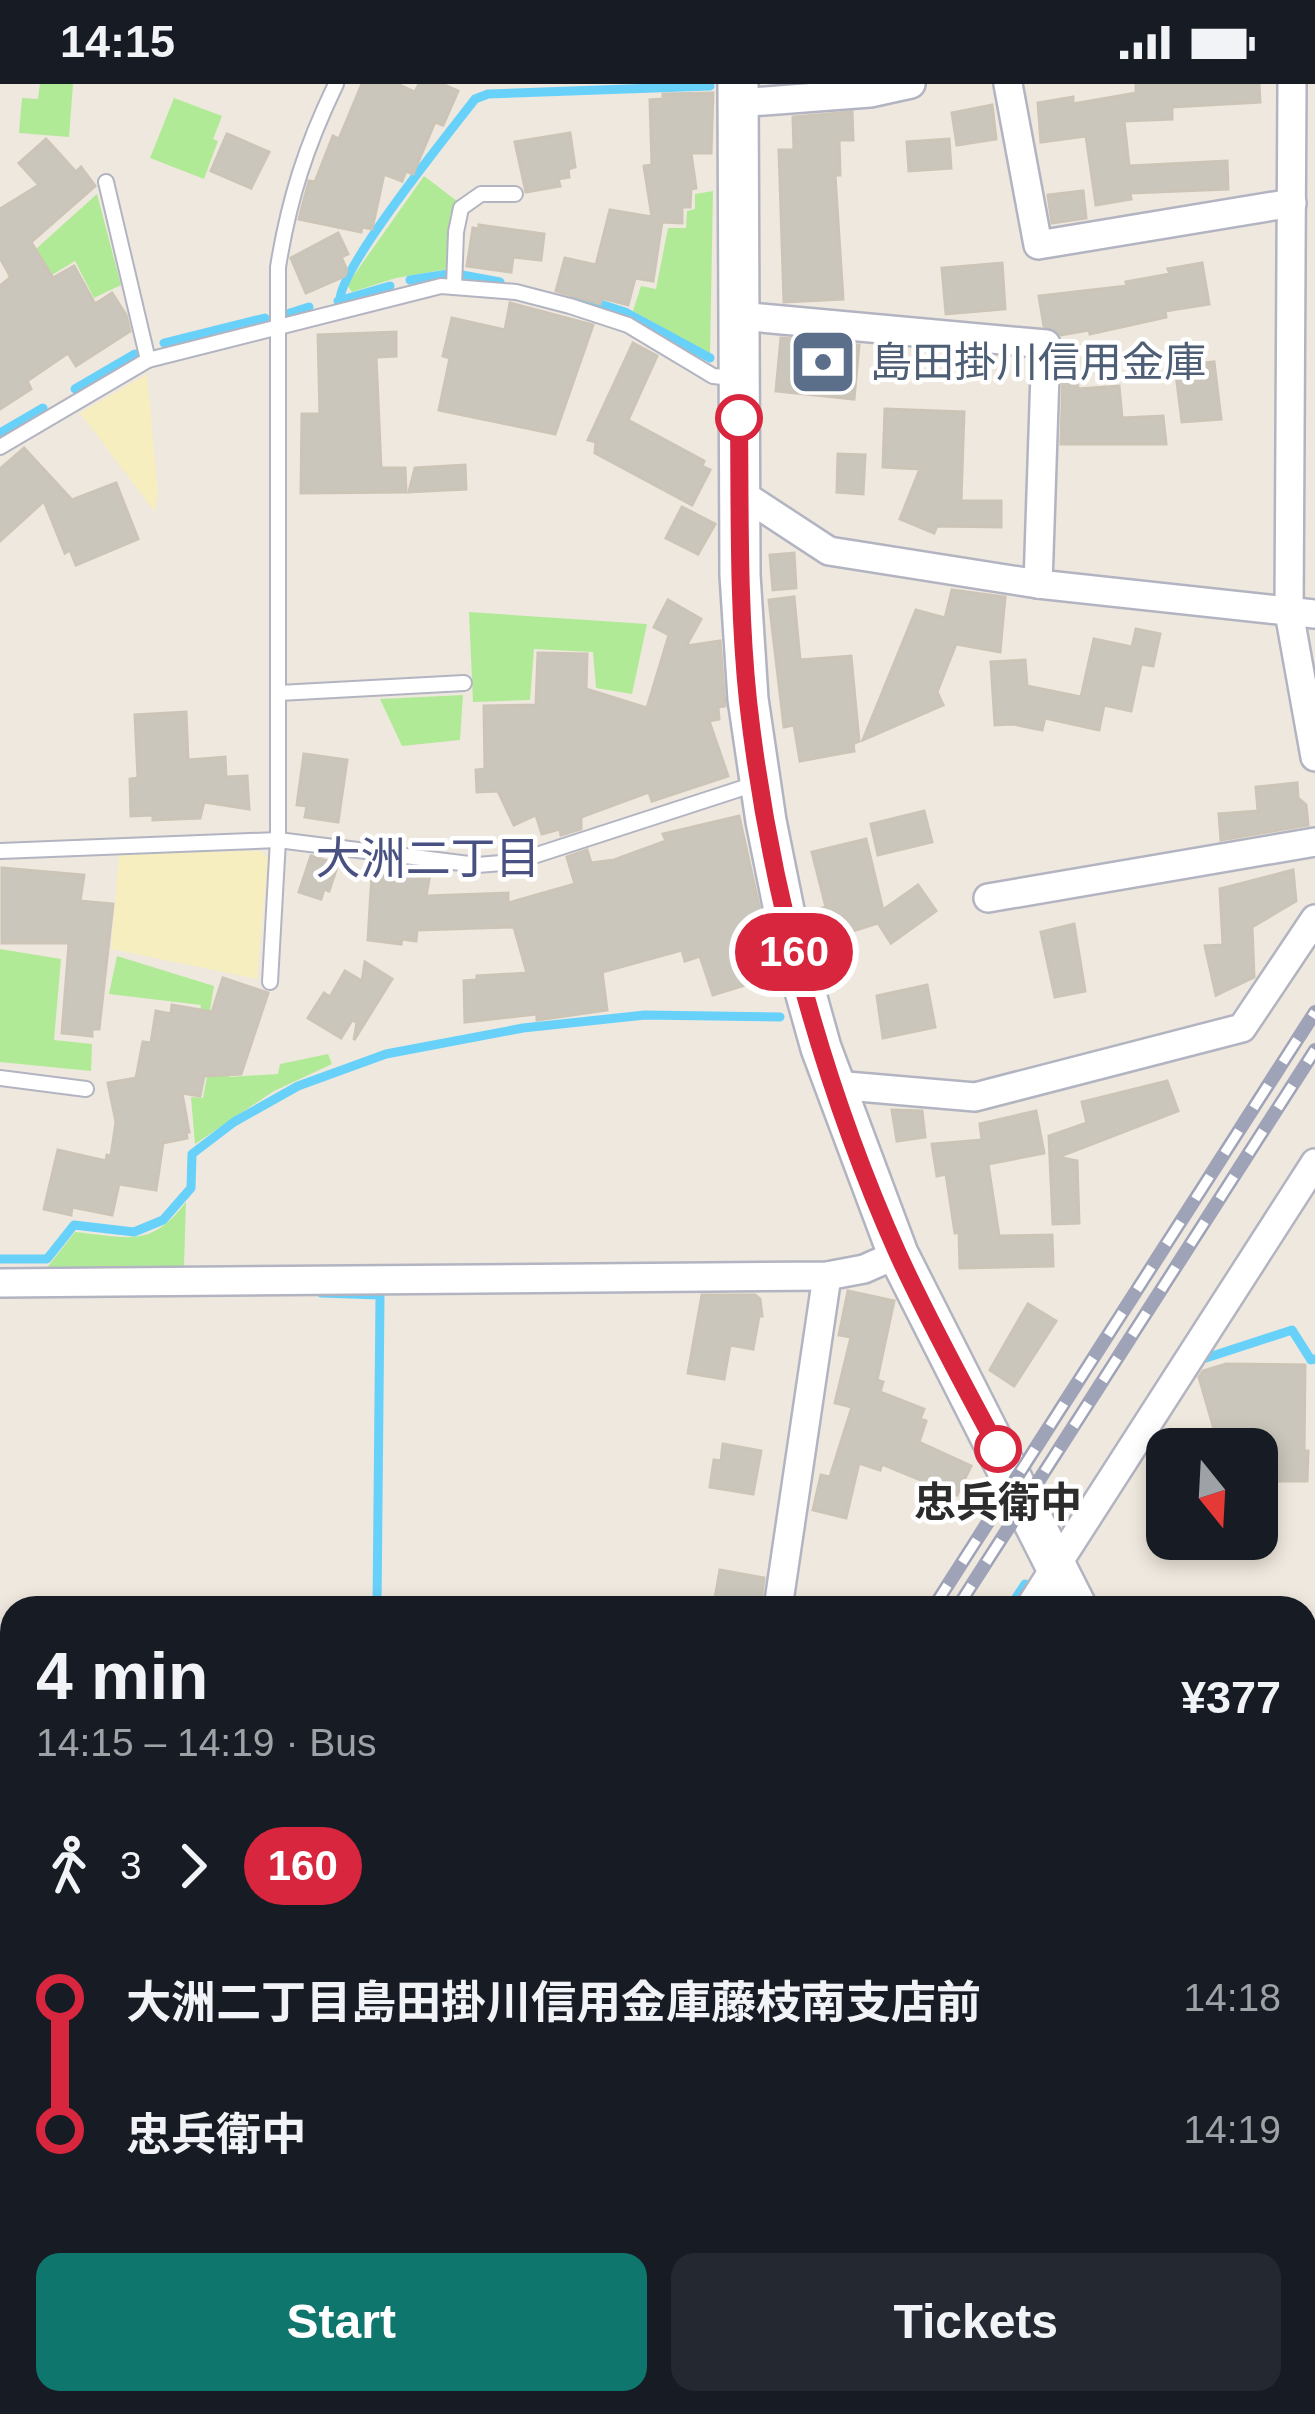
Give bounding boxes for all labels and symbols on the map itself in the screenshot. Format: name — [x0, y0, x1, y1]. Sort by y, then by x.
bank icon: 島田掛川信用金庫 — [788, 327, 858, 397]
place label: 島田掛川信用金庫 — [870, 339, 1206, 386]
unlabelled marker — [717, 396, 761, 440]
district label: 大洲二丁目 — [315, 833, 541, 884]
line badge: 160 — [725, 913, 863, 991]
marker: 忠兵衛中 — [976, 1427, 1020, 1471]
north arrow — [1146, 1428, 1278, 1560]
place label: 忠兵衛中 — [914, 1479, 1082, 1526]

